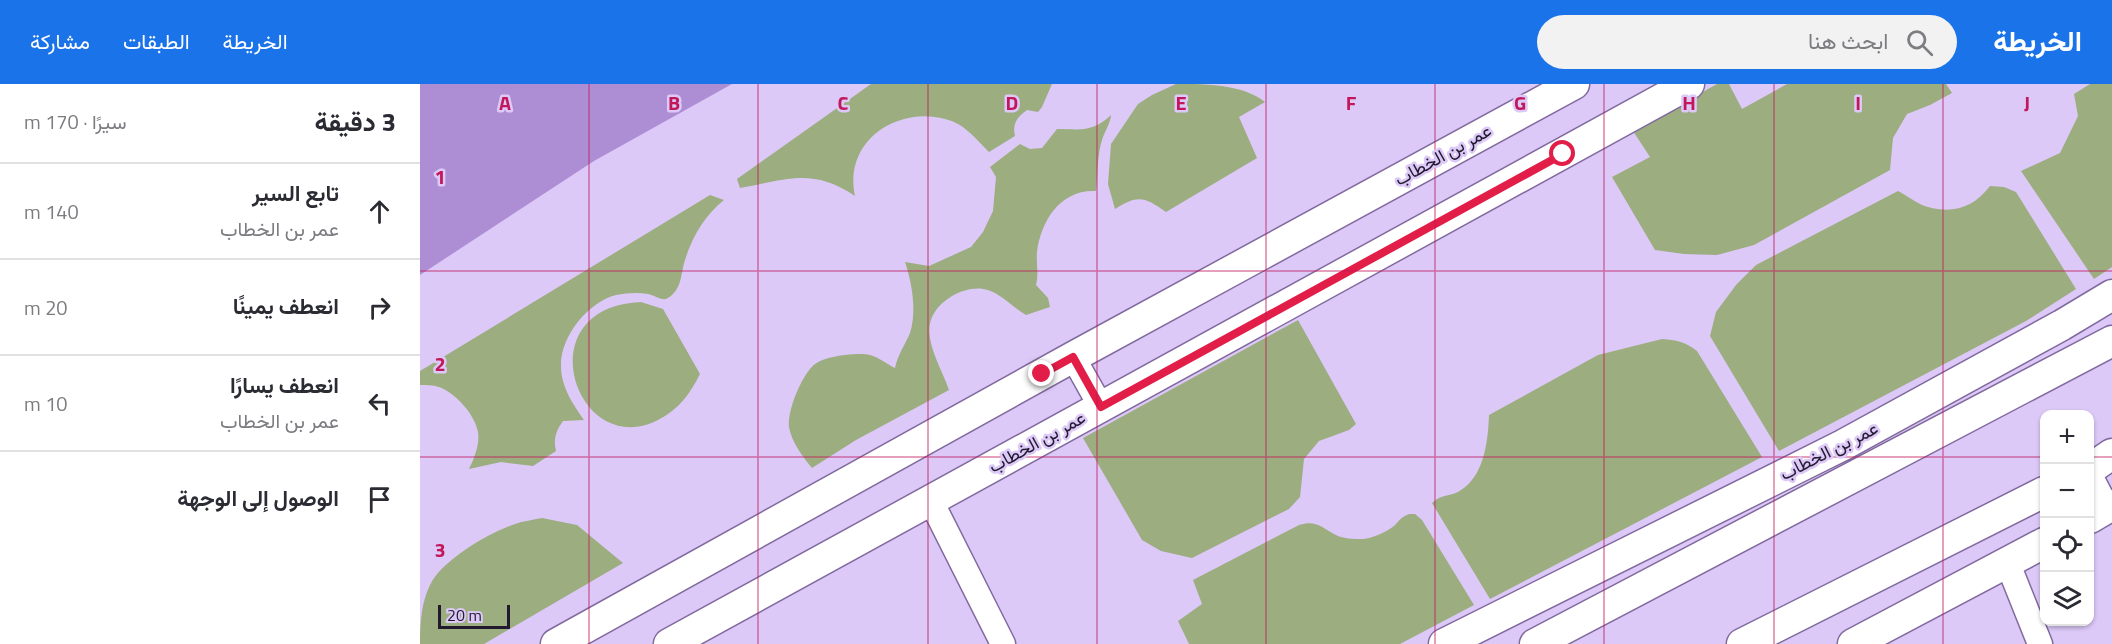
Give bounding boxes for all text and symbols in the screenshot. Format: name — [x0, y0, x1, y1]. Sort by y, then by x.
search box — [1537, 15, 1957, 69]
text: الخريطة — [1993, 19, 2082, 62]
text: ابحث هنا — [1808, 24, 1888, 58]
text: مشاركة — [30, 25, 90, 57]
text: الطبقات — [123, 25, 190, 57]
text: الخريطة — [223, 25, 288, 57]
icon: search — [1903, 26, 1936, 59]
text: A — [499, 87, 511, 118]
text: B — [668, 87, 680, 118]
text: C — [838, 87, 849, 118]
text: D — [1006, 87, 1018, 118]
text: E — [1175, 87, 1187, 118]
text: F — [1346, 87, 1357, 118]
text: G — [1514, 87, 1526, 118]
text: H — [1682, 87, 1696, 118]
text: I — [1855, 87, 1861, 118]
text: J — [2024, 87, 2030, 118]
text: 3 دقيقة — [314, 102, 396, 141]
text: سيرًا · 170 m — [24, 106, 127, 137]
street label: عمر بن الخطاب — [1389, 117, 1496, 192]
route start — [1549, 140, 1575, 166]
text: 1 — [434, 161, 446, 192]
text: تابع السير — [252, 176, 339, 210]
icon: ahead — [363, 195, 396, 228]
text: 140 m — [24, 196, 79, 227]
text: عمر بن الخطاب — [220, 213, 339, 244]
text: انعطف يمينًا — [233, 289, 339, 323]
icon: right — [363, 291, 396, 324]
text: 20 m — [24, 292, 68, 323]
text: 2 — [434, 348, 446, 379]
route end — [1028, 360, 1054, 386]
text: انعطف يسارًا — [230, 368, 339, 402]
icon: left — [363, 387, 396, 420]
text: 10 m — [24, 388, 68, 419]
street label: عمر بن الخطاب — [983, 404, 1090, 479]
text: عمر بن الخطاب — [220, 405, 339, 436]
map controls — [2040, 410, 2094, 626]
button: + — [2040, 410, 2094, 464]
street label: عمر بن الخطاب — [1775, 414, 1883, 487]
button: − — [2040, 464, 2094, 518]
text: الوصول إلى الوجهة — [177, 481, 339, 515]
icon: arrive — [363, 483, 396, 516]
button: locate — [2040, 518, 2094, 572]
text: 3 — [434, 534, 446, 565]
button: layers — [2040, 572, 2094, 626]
scale bar — [438, 602, 510, 630]
text: 20 m — [447, 603, 482, 627]

